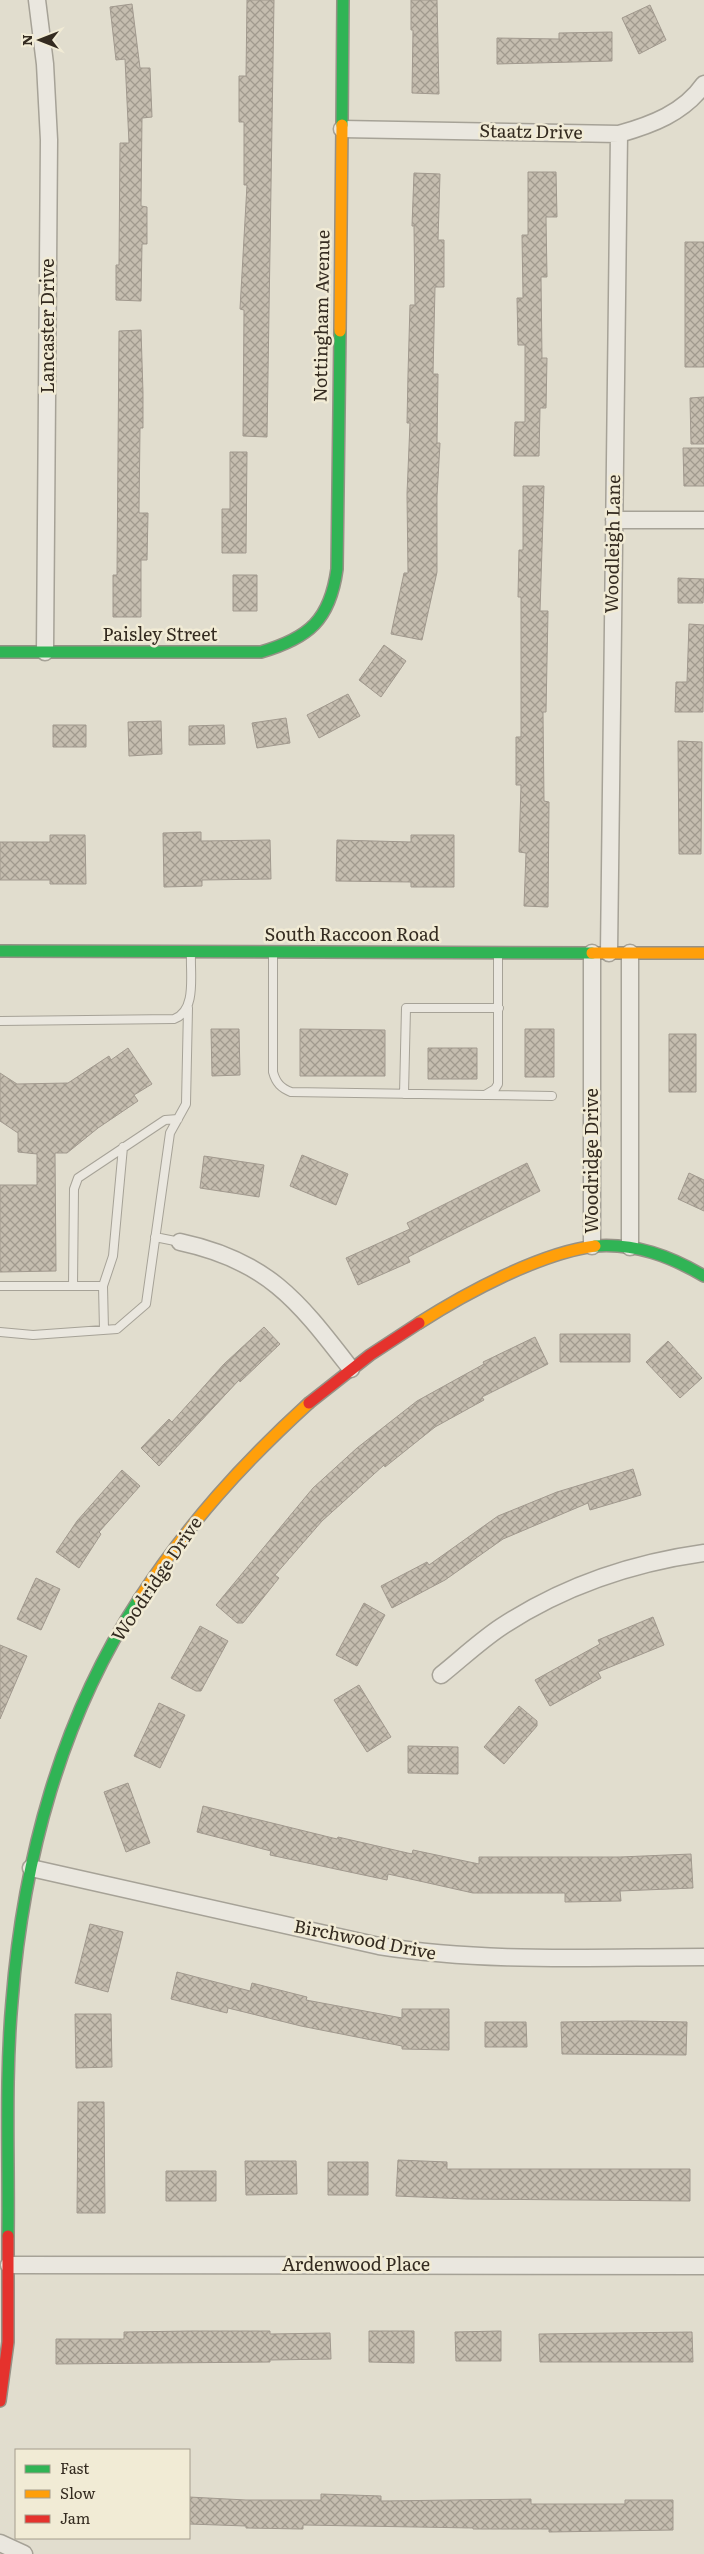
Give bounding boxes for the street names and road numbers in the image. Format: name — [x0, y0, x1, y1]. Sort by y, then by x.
street label: Staatz Drive — [479, 116, 583, 145]
street label: Nottingham Avenue — [305, 230, 336, 402]
street label: Lancaster Drive — [33, 259, 60, 394]
street label: Woodleigh Lane — [597, 474, 626, 614]
street label: Paisley Street — [102, 620, 218, 647]
street label: South Raccoon Road — [264, 920, 440, 947]
street label: Woodridge Drive — [577, 1088, 604, 1234]
street label: Woodridge Drive — [104, 1510, 208, 1646]
street label: Birchwood Drive — [292, 1911, 439, 1966]
street label: Ardenwood Place — [282, 2250, 430, 2277]

